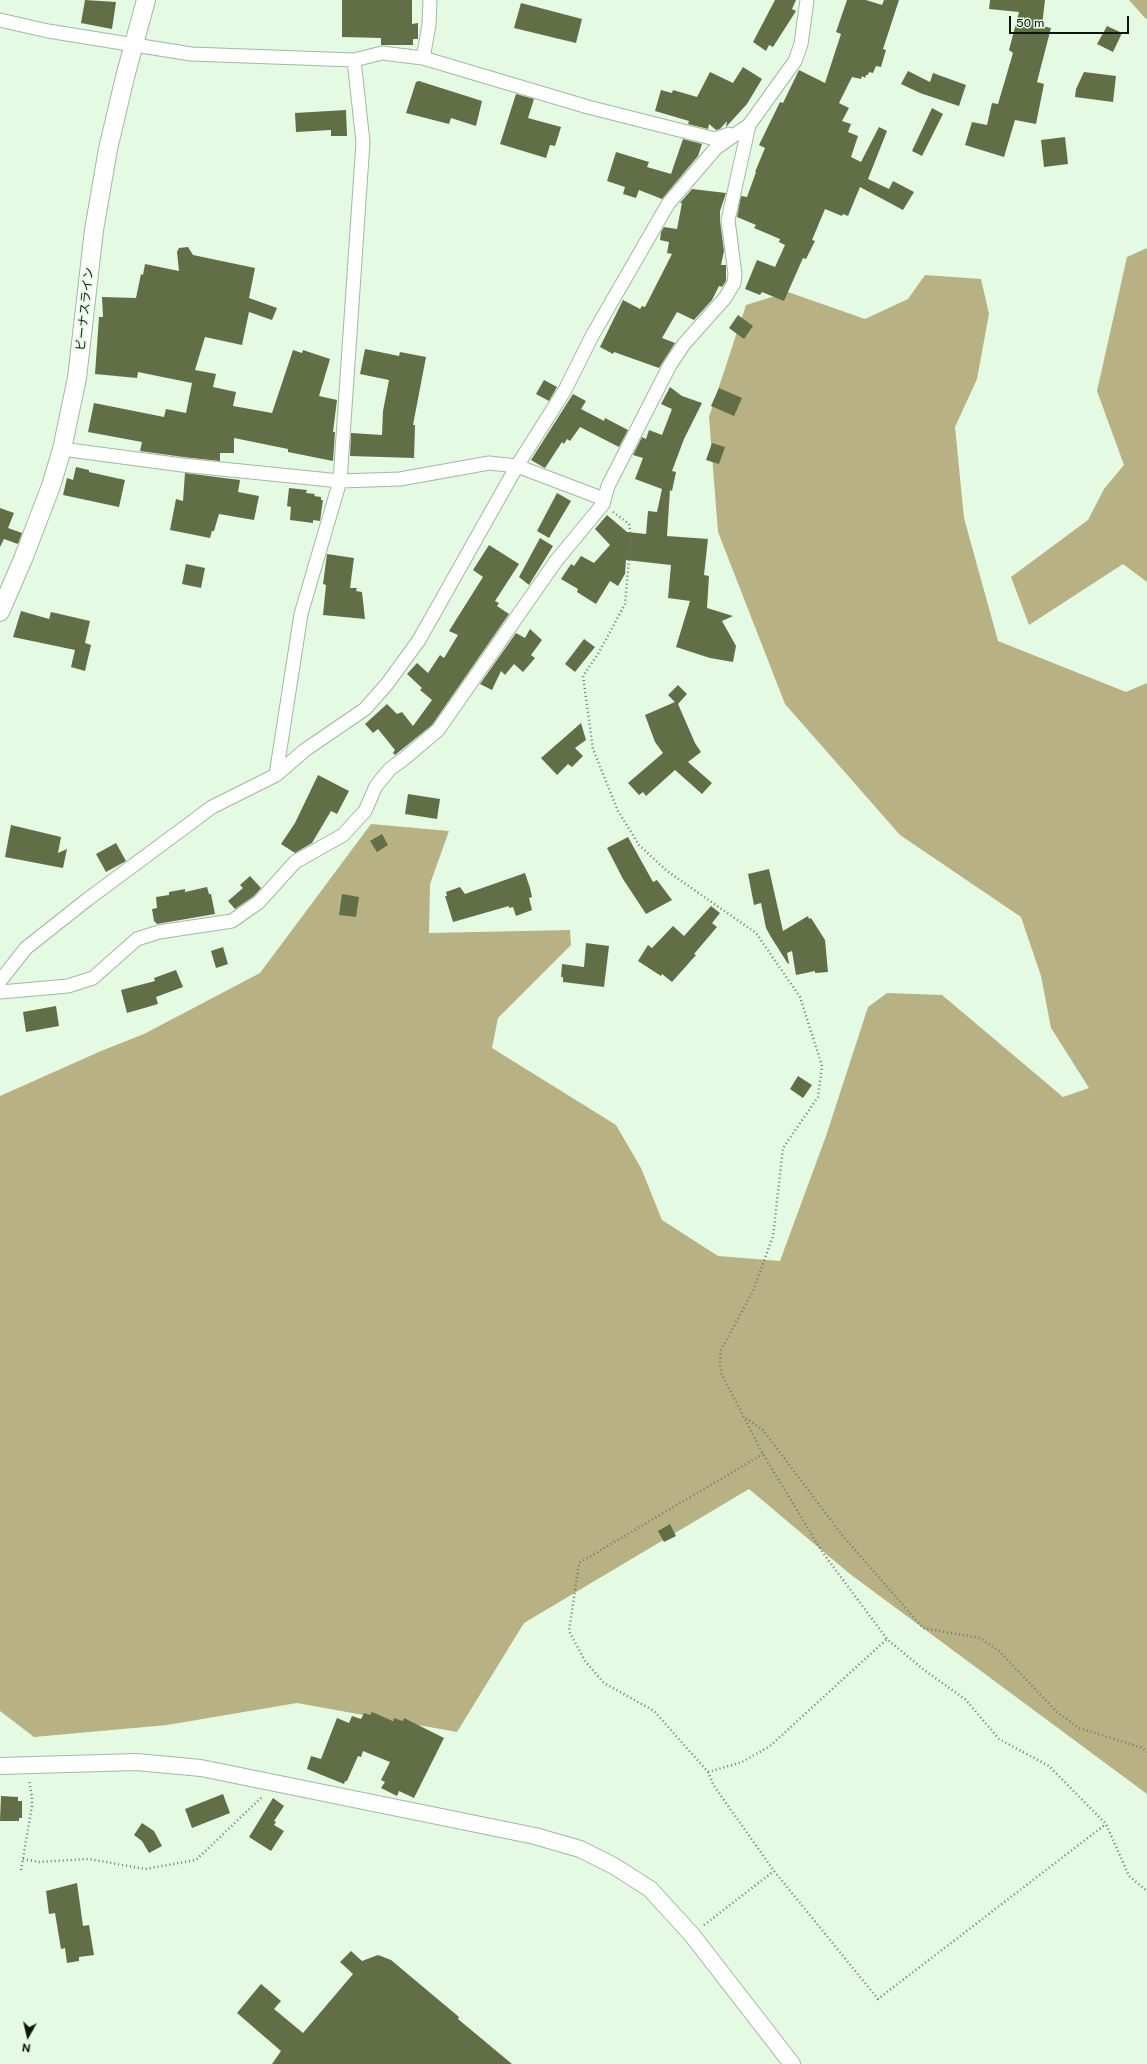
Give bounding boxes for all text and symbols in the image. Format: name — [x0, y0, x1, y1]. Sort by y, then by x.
scale bar — [1011, 8, 1131, 34]
text: 50 m — [1016, 16, 1044, 30]
street label: ビーナスライン — [73, 266, 97, 352]
north arrow — [8, 2016, 48, 2056]
text: N — [21, 2041, 31, 2054]

